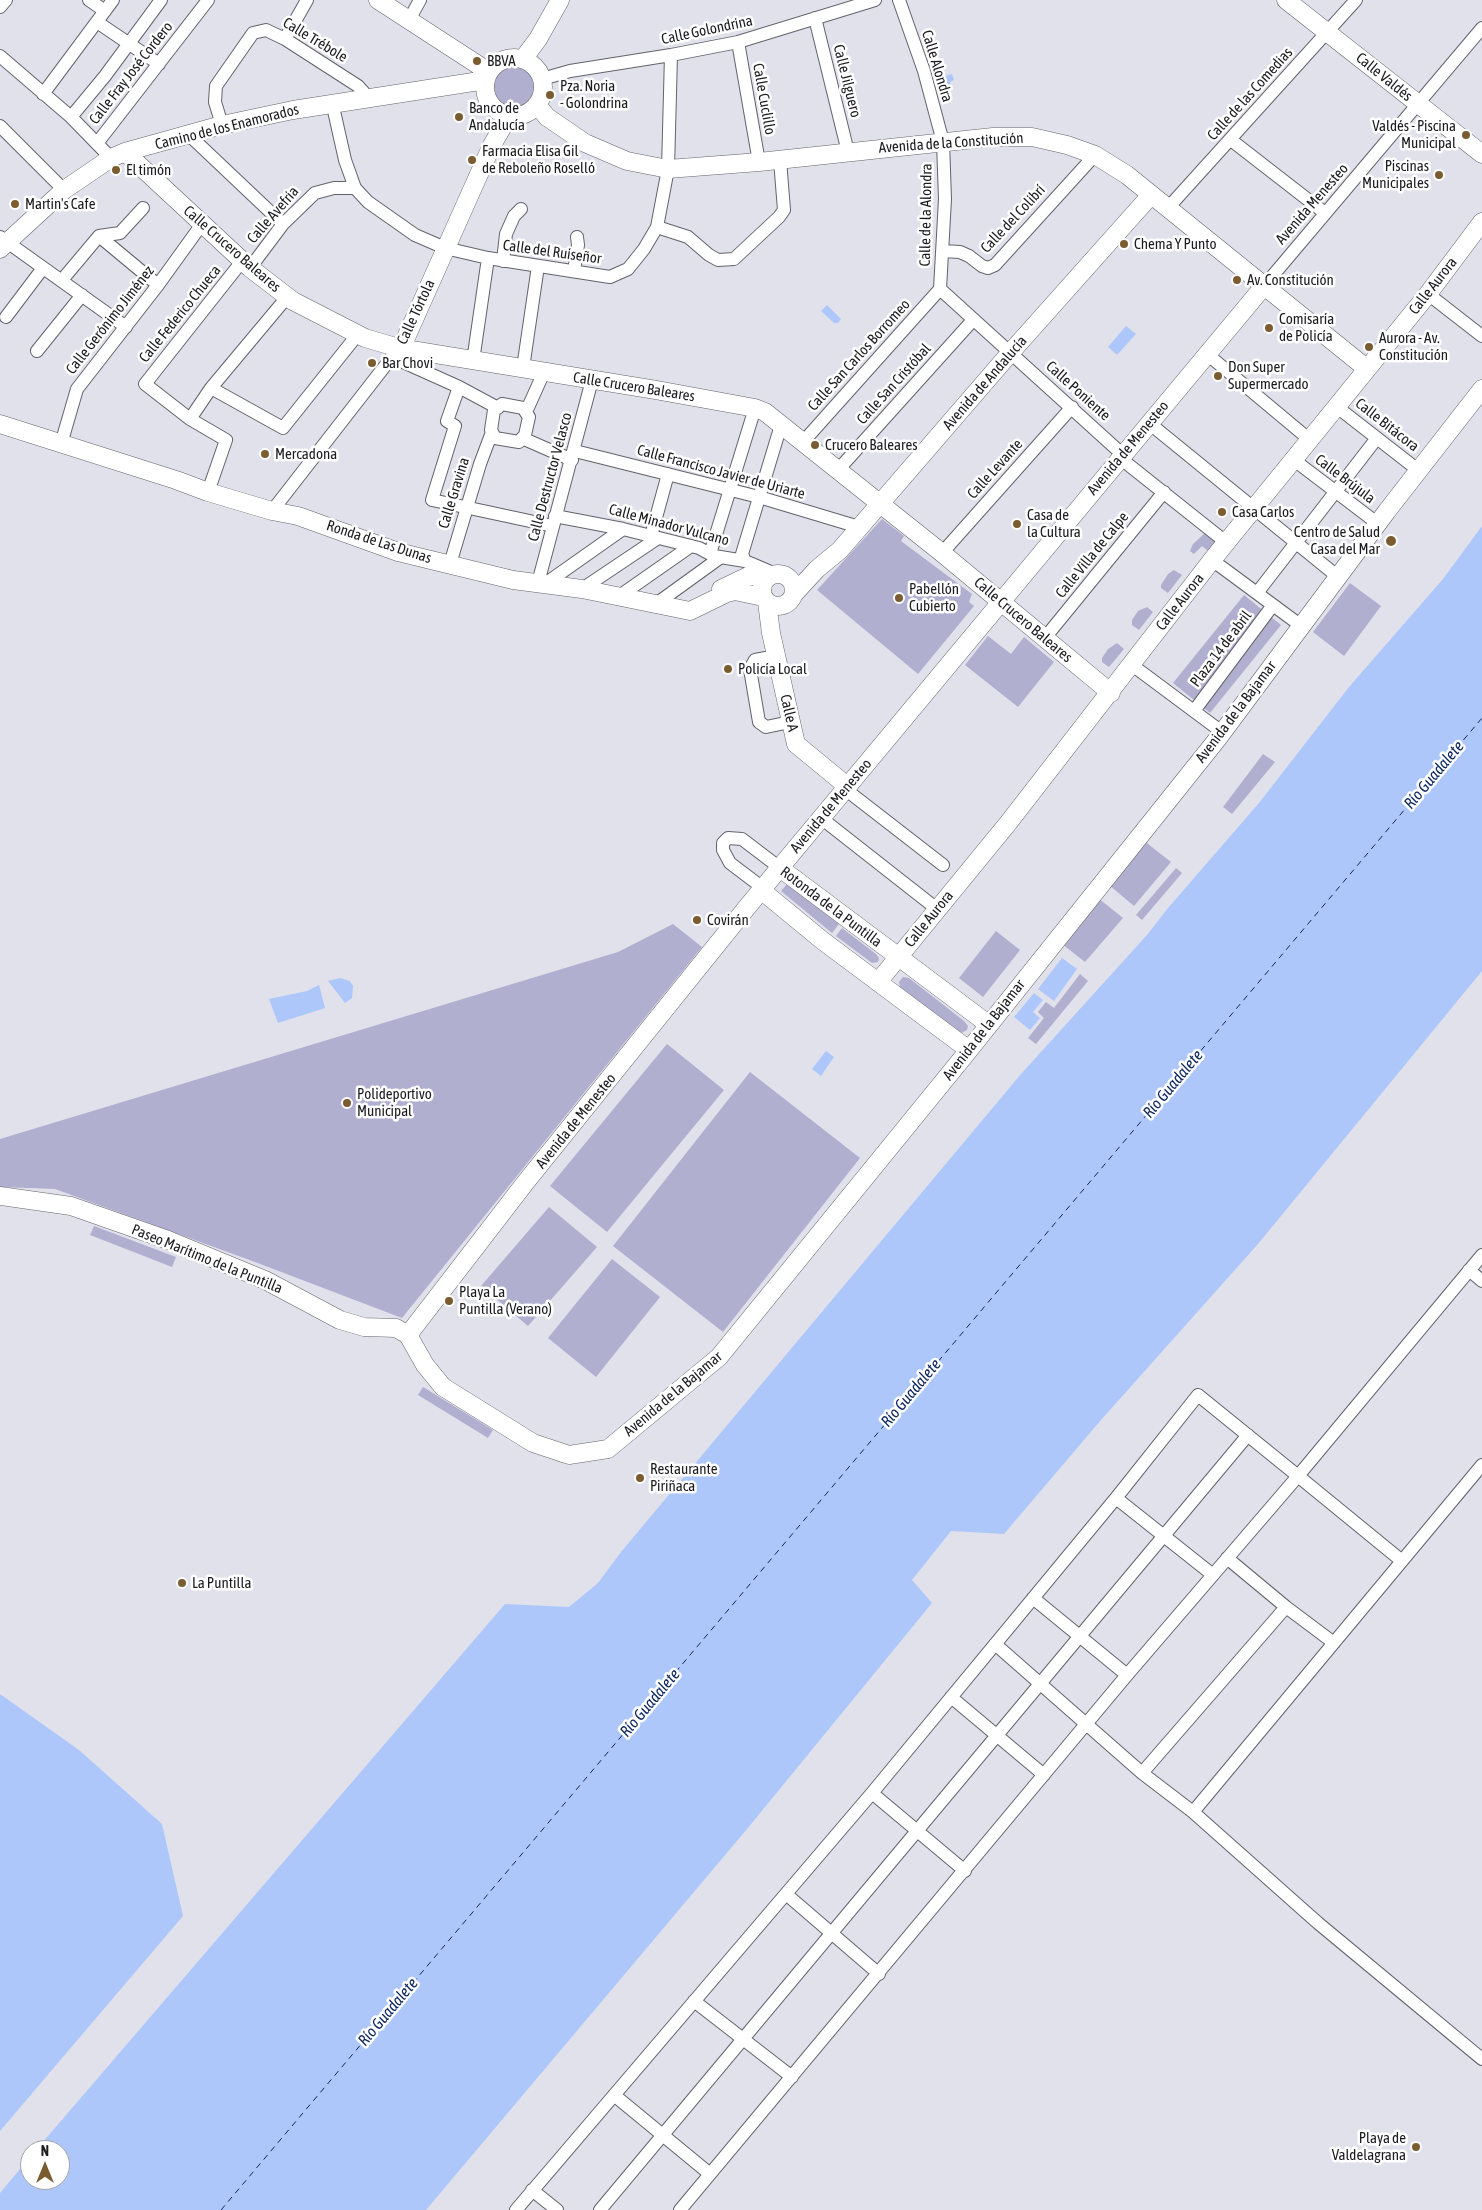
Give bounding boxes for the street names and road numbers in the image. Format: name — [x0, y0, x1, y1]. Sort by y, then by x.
street label: Calle Golondrina — [660, 12, 754, 48]
street label: Calle Trébole — [279, 14, 351, 66]
street label: Calle Fray José Cordero — [85, 18, 177, 128]
street label: Calle Alondra — [918, 28, 956, 104]
street label: Calle Jilguero — [829, 43, 865, 119]
street label: Calle de las Comedias — [1204, 44, 1296, 144]
street label: Calle Valdés — [1352, 49, 1416, 105]
street label: Calle Cuclillo — [749, 62, 779, 136]
street label: Camino de los Enamorados — [153, 100, 301, 154]
street label: Avenida de la Constitución — [878, 129, 1024, 157]
street label: Avenida Menesteo — [1272, 160, 1352, 248]
street label: Calle de la Alondra — [916, 163, 936, 267]
street label: Calle del Colibrí — [977, 181, 1049, 257]
street label: Calle Avefria — [243, 183, 303, 247]
street label: Calle Crucero Baleares — [180, 202, 284, 296]
street label: Calle del Ruiseñor — [502, 236, 602, 268]
street label: Calle Aurora — [1405, 254, 1461, 318]
street label: Calle Gerónimo Jiménez — [62, 262, 158, 378]
street label: Calle Federico Chueca — [135, 262, 225, 366]
street label: Calle Tórtola — [393, 277, 439, 347]
street label: Calle San Carlos Borromeo — [804, 295, 914, 415]
street label: Avenida de Andalucía — [939, 332, 1031, 434]
street label: Calle San Cristóbal — [853, 340, 935, 428]
street label: Calle Poniente — [1042, 357, 1114, 425]
street label: Calle Crucero Baleares — [572, 368, 696, 406]
street label: Calle Bitácora — [1352, 395, 1422, 455]
street label: Avenida de Menesteo — [1083, 397, 1173, 499]
street label: Calle Destructor Velasco — [524, 411, 576, 543]
street label: Calle Levante — [964, 435, 1026, 503]
street label: Calle Francisco Javier de Uriarte — [635, 441, 807, 503]
street label: Calle Brújula — [1311, 451, 1379, 507]
street label: Calle Gravina — [435, 455, 473, 531]
street label: Calle Minador Vulcano — [607, 500, 731, 550]
street label: Calle Villa de Calpe — [1052, 508, 1132, 602]
street label: Ronda de Las Dunas — [324, 517, 434, 567]
street label: Calle Aurora — [1152, 570, 1208, 634]
street label: Calle Crucero Baleares — [970, 574, 1076, 666]
street label: Plaza 14 de abril — [1186, 607, 1256, 691]
street label: Avenida de la Bajamar — [1192, 658, 1280, 766]
street label: Calle A — [776, 693, 802, 733]
street label: Avenida de Menesteo — [786, 755, 876, 857]
street label: Rotonda de la Puntilla — [777, 863, 885, 951]
street label: Calle Aurora — [901, 887, 957, 951]
street label: Avenida de la Bajamar — [939, 976, 1029, 1084]
street label: Avenida de Menesteo — [532, 1070, 620, 1172]
street label: Paseo Marítimo de la Puntilla — [129, 1220, 285, 1298]
street label: Avenida de la Bajamar — [620, 1348, 726, 1440]

